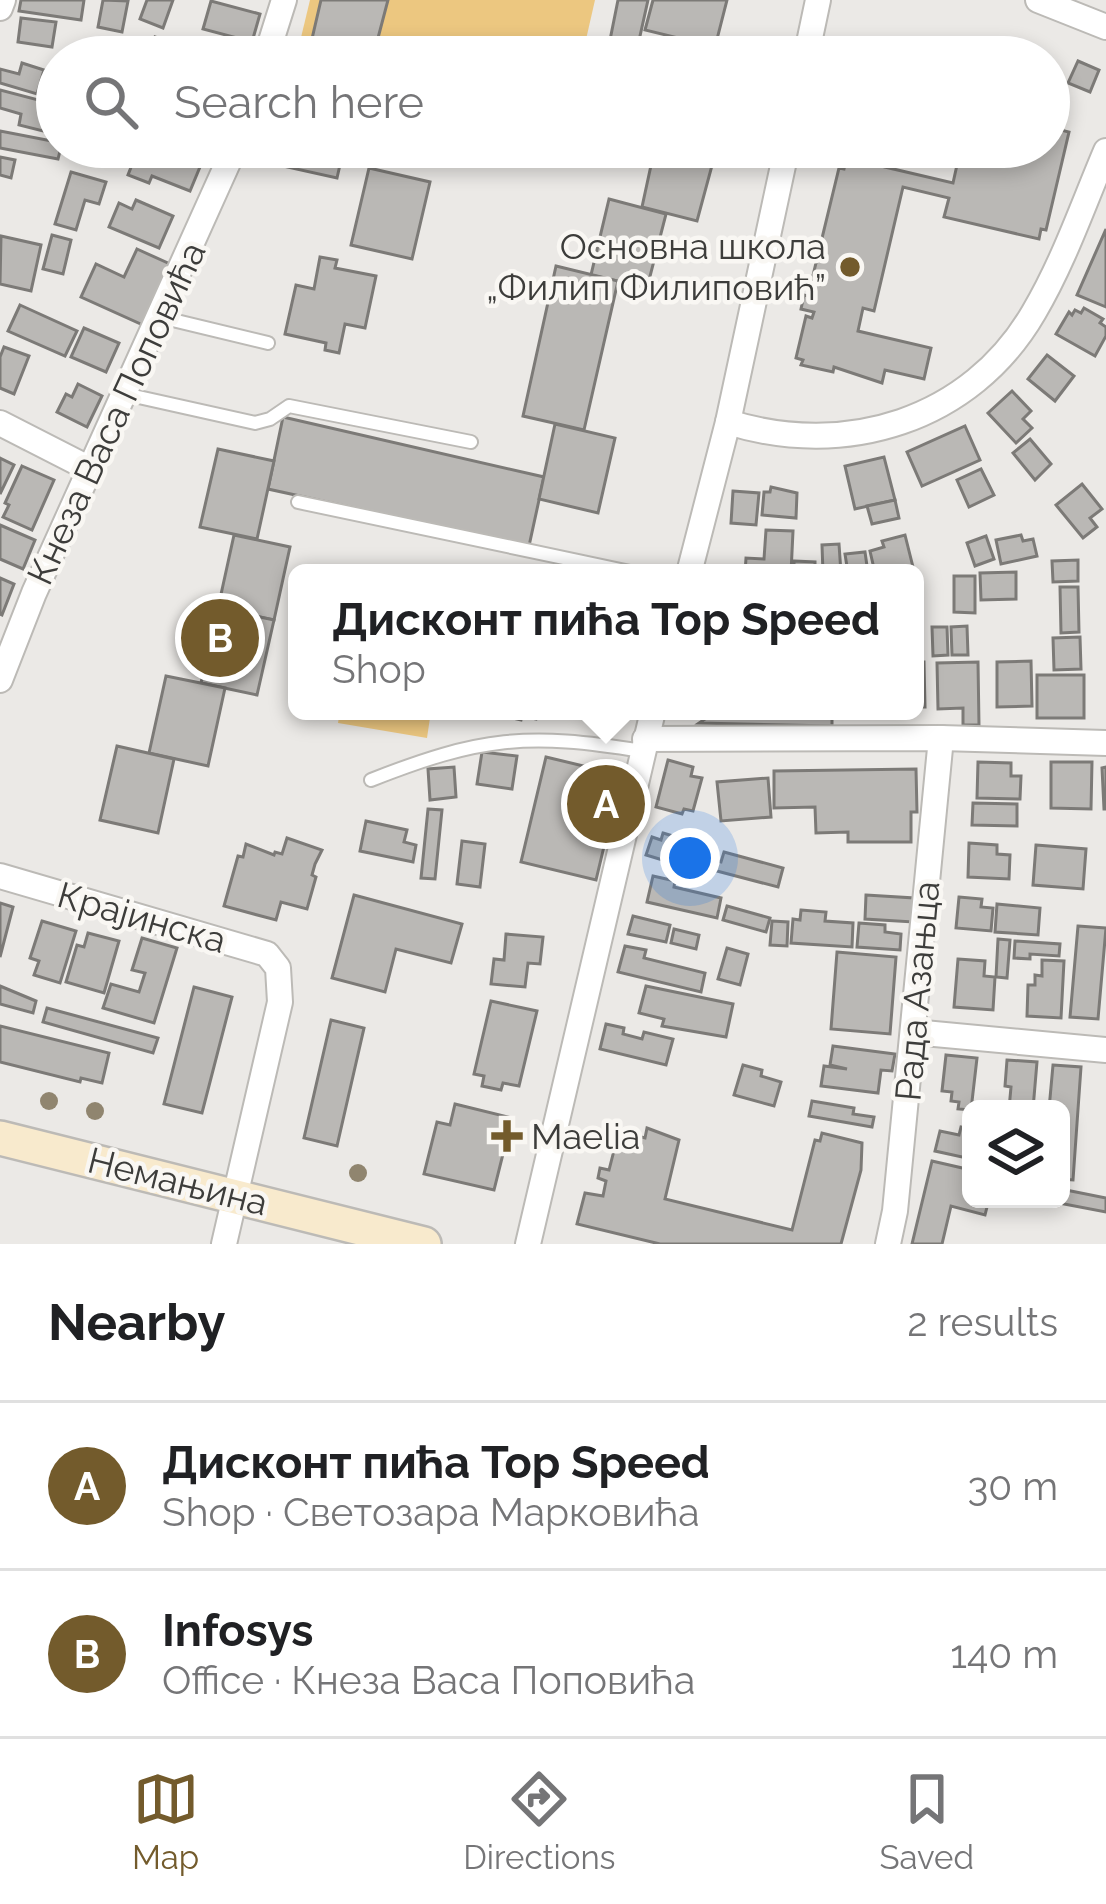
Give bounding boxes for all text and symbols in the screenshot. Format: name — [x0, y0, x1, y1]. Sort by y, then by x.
search box — [36, 36, 1070, 168]
icon: search — [78, 69, 144, 135]
text: Search here — [174, 76, 424, 129]
place label: Основна школа „Филип Филиповић” — [486, 225, 826, 308]
street label: Кнеза Васа Поповића — [18, 235, 214, 591]
marker: Основна школа „Филип Филиповић” — [837, 254, 863, 280]
popup — [288, 564, 924, 720]
pin: B — [181, 593, 259, 683]
text: Дисконт пића Top Speed — [332, 593, 880, 646]
text: Shop — [332, 646, 426, 692]
pin: A — [567, 759, 645, 849]
your location — [660, 828, 720, 888]
street label: Крајинска — [53, 873, 231, 961]
street label: Рада Азањца — [886, 879, 948, 1103]
map controls — [962, 1100, 1070, 1208]
button: layers — [962, 1100, 1070, 1208]
place label: Maelia — [531, 1115, 640, 1157]
marker: Maelia — [494, 1123, 520, 1149]
street label: Немањина — [84, 1138, 272, 1224]
text: Nearby — [48, 1292, 225, 1352]
text: 2 results — [907, 1299, 1058, 1345]
text: Дисконт пића Top Speed — [162, 1436, 710, 1489]
text: A — [74, 1463, 100, 1509]
text: 30 m — [968, 1463, 1058, 1509]
text: Shop · Светозара Марковића — [162, 1489, 700, 1535]
text: Infosys — [162, 1604, 314, 1657]
text: B — [74, 1631, 100, 1677]
text: 140 m — [950, 1631, 1058, 1677]
text: Office · Кнеза Васа Поповића — [162, 1657, 695, 1703]
tab: Map — [132, 1766, 199, 1877]
tab: Directions — [463, 1766, 616, 1877]
tab: Saved — [880, 1766, 974, 1877]

